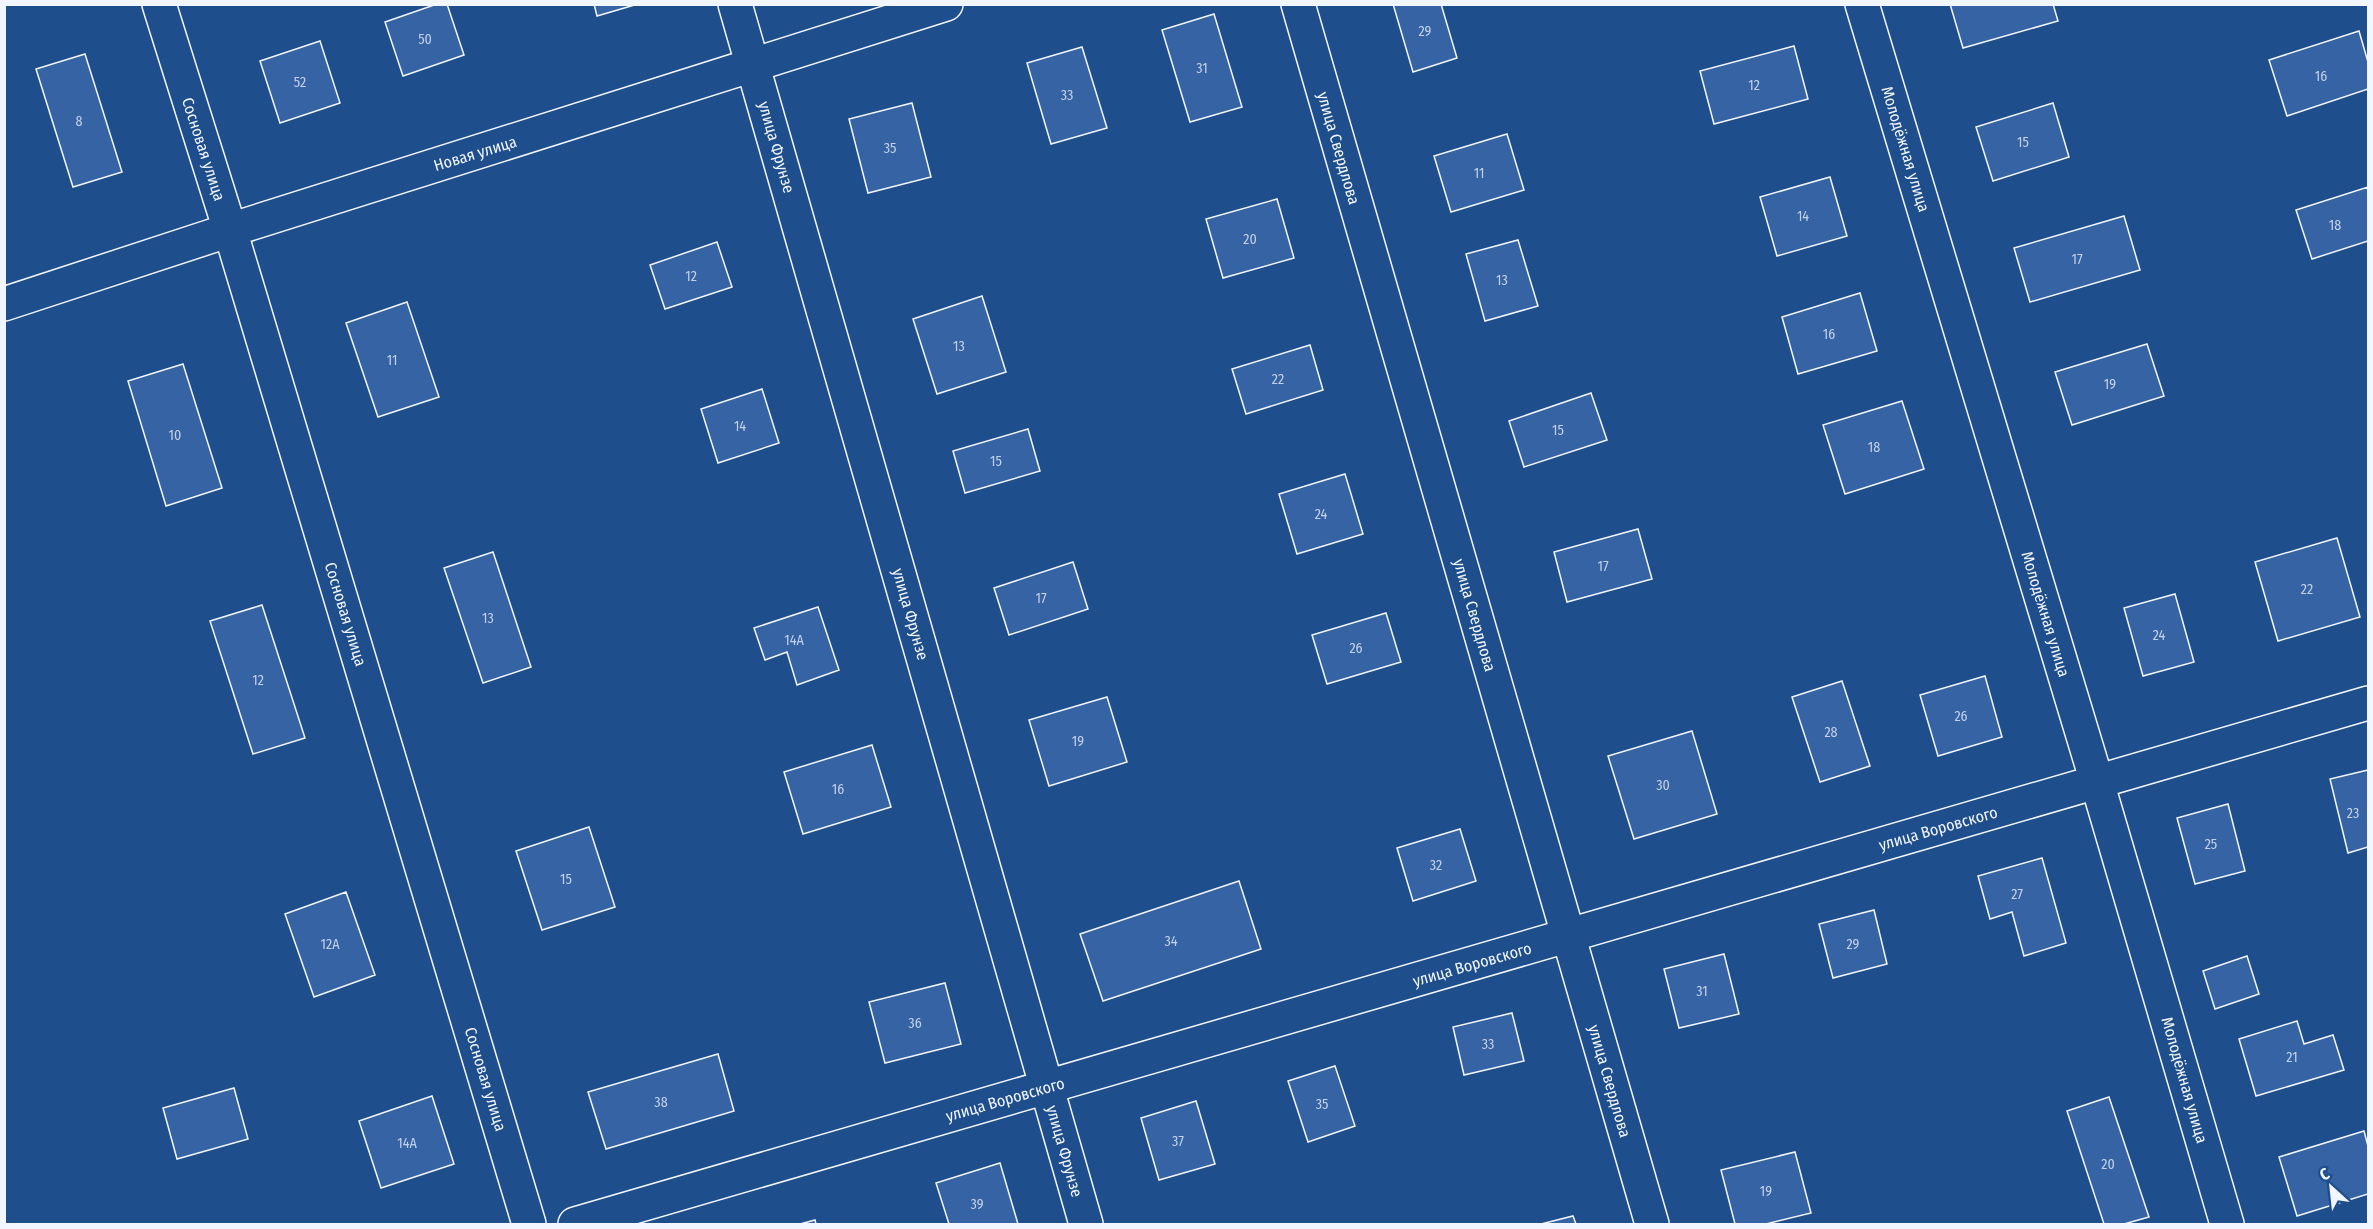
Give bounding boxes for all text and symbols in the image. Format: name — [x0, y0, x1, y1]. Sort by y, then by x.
house number: 29 — [1419, 23, 1432, 40]
house number: 50 — [418, 31, 432, 48]
house number: 31 — [1196, 60, 1208, 77]
house number: 16 — [2315, 68, 2327, 85]
house number: 52 — [294, 74, 306, 91]
house number: 12 — [1748, 77, 1760, 94]
street label: Молодёжная улица — [1877, 84, 1934, 214]
house number: 33 — [1061, 87, 1073, 104]
street label: улица Свердлова — [1313, 90, 1364, 207]
street label: Сосновая улица — [178, 95, 229, 203]
street label: улица Фрунзе — [754, 99, 799, 195]
house number: 8 — [76, 113, 83, 130]
street label: Новая улица — [431, 132, 519, 175]
house number: 15 — [2017, 134, 2029, 151]
house number: 35 — [884, 140, 896, 157]
house number: 11 — [1474, 165, 1484, 182]
house number: 14 — [1797, 208, 1809, 225]
house number: 18 — [2329, 217, 2341, 234]
house number: 20 — [1243, 231, 1257, 248]
house number: 17 — [2071, 251, 2083, 268]
house number: 12 — [685, 268, 697, 285]
house number: 13 — [1496, 272, 1508, 289]
house number: 16 — [1823, 326, 1835, 343]
house number: 13 — [953, 338, 965, 355]
house number: 11 — [387, 352, 397, 369]
house number: 22 — [1272, 371, 1284, 388]
house number: 19 — [2104, 376, 2116, 393]
house number: 14 — [734, 418, 746, 435]
house number: 15 — [1552, 422, 1564, 439]
house number: 10 — [169, 427, 181, 444]
house number: 18 — [1868, 439, 1880, 456]
house number: 15 — [990, 453, 1002, 470]
house number: 24 — [1315, 506, 1328, 523]
street label: Молодёжная улица — [2017, 549, 2074, 679]
street label: улица Свердлова — [1449, 557, 1500, 674]
house number: 17 — [1597, 558, 1609, 575]
street label: Сосновая улица — [321, 560, 370, 668]
street label: улица Фрунзе — [888, 566, 933, 662]
house number: 22 — [2301, 581, 2313, 598]
house number: 17 — [1035, 590, 1047, 607]
house number: 13 — [482, 610, 494, 627]
house number: 24 — [2153, 627, 2166, 644]
house number: 14А — [784, 632, 804, 649]
house number: 26 — [1349, 640, 1363, 657]
house number: 12 — [252, 672, 264, 689]
house number: 26 — [1954, 708, 1968, 725]
house number: 28 — [1824, 724, 1838, 741]
house number: 19 — [1072, 733, 1084, 750]
house number: 30 — [1656, 777, 1670, 794]
house number: 16 — [832, 781, 844, 798]
street label: улица Воровского — [1877, 802, 2000, 855]
house number: 23 — [2347, 805, 2359, 822]
house number: 25 — [2205, 836, 2217, 853]
house number: 32 — [1430, 857, 1442, 874]
house number: 15 — [560, 871, 572, 888]
house number: 27 — [2011, 886, 2023, 903]
house number: 34 — [1164, 933, 1178, 950]
house number: 12А — [321, 936, 340, 953]
house number: 29 — [1847, 936, 1860, 953]
street label: улица Воровского — [1411, 938, 1534, 991]
house number: 31 — [1696, 983, 1708, 1000]
house number: 36 — [908, 1015, 922, 1032]
street label: Молодёжная улица — [2157, 1015, 2212, 1146]
street label: улица Свердлова — [1584, 1023, 1635, 1140]
street label: Сосновая улица — [461, 1025, 510, 1133]
house number: 33 — [1482, 1036, 1494, 1053]
house number: 21 — [2286, 1049, 2298, 1066]
street label: улица Воровского — [944, 1073, 1067, 1126]
house number: 38 — [654, 1094, 668, 1111]
house number: 35 — [1316, 1096, 1328, 1113]
street label: улица Фрунзе — [1042, 1103, 1087, 1199]
house number: 37 — [1172, 1133, 1184, 1150]
house number: 14А — [397, 1135, 417, 1152]
house number: 20 — [2101, 1156, 2115, 1173]
north arrow — [2301, 1157, 2361, 1217]
text: С — [2316, 1163, 2333, 1184]
house number: 19 — [1760, 1183, 1772, 1200]
house number: 39 — [971, 1196, 984, 1213]

